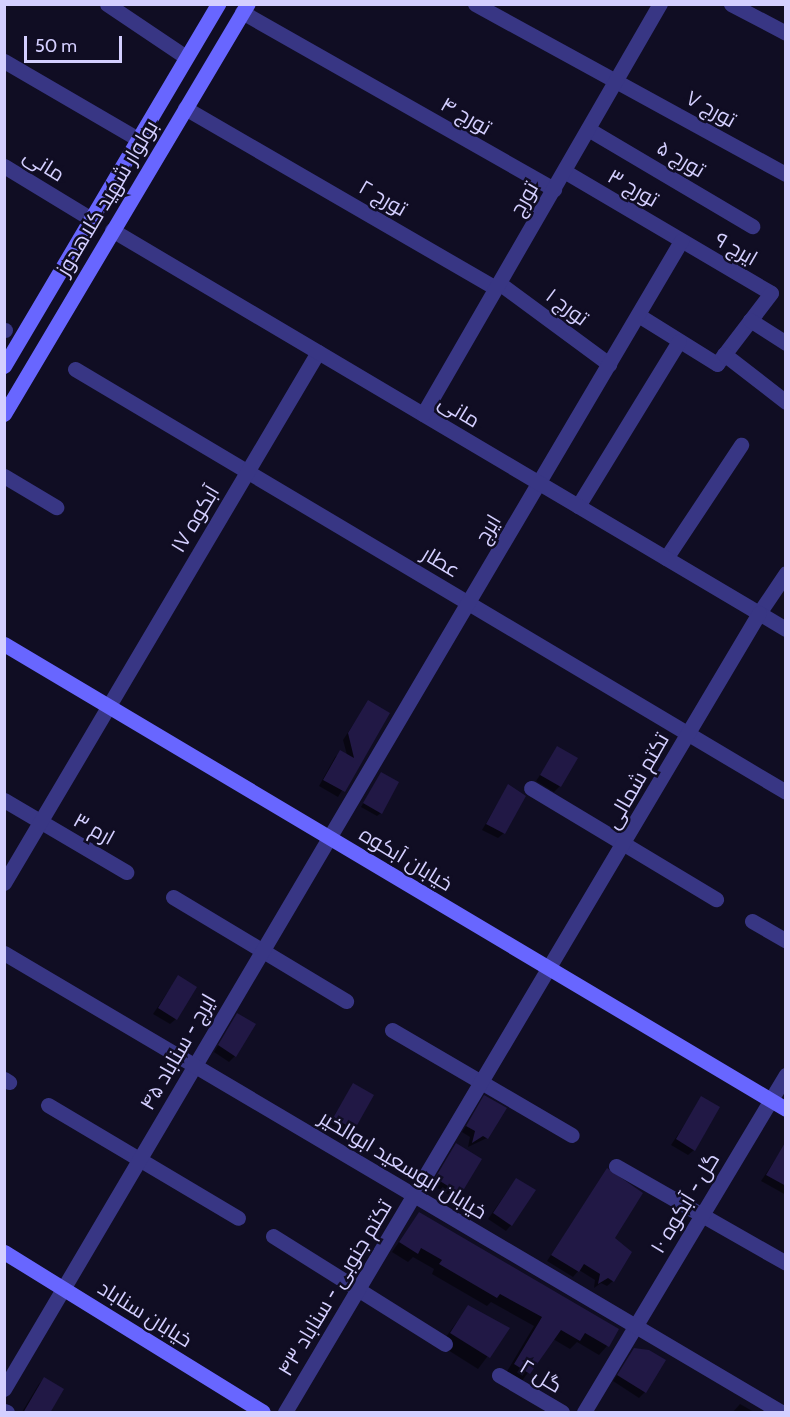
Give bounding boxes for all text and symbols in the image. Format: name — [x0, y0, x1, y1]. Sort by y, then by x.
scale bar — [27, 24, 124, 62]
text: 50 m — [35, 35, 77, 57]
street label: تورج ۷ — [682, 85, 740, 133]
street label: تورج ۴ — [436, 92, 496, 140]
street label: بولوار شهید کلاهدوز — [51, 116, 163, 280]
street label: تورج ۵ — [652, 135, 710, 183]
street label: مانی — [19, 143, 69, 187]
street label: تورج ۳ — [603, 163, 663, 213]
street label: تورج ۲ — [355, 174, 411, 222]
street label: تورج — [504, 177, 544, 221]
street label: ایرج ۹ — [710, 227, 762, 271]
street label: تورج ۱ — [541, 283, 593, 331]
street label: مانی — [434, 389, 484, 433]
street label: آبکوه ۱۷ — [165, 481, 225, 557]
street label: ایرج — [470, 510, 506, 548]
street label: عطار — [417, 541, 465, 583]
street label: تکتم شمالی — [600, 729, 674, 833]
street label: ارم ۳ — [69, 807, 119, 851]
street label: خیابان آبکوه — [355, 821, 457, 897]
street label: ایرج - سناباد ۴۵ — [135, 989, 221, 1115]
street label: خیابان ابوسعید ابوالخیر — [315, 1105, 491, 1225]
street label: گل - آبکوه ۱۰ — [645, 1148, 725, 1258]
street label: تکتم جنوبی - سناباد ۴۳ — [272, 1195, 398, 1381]
street label: خیابان سناباد — [93, 1275, 197, 1353]
street label: گل ۲ — [515, 1354, 567, 1398]

